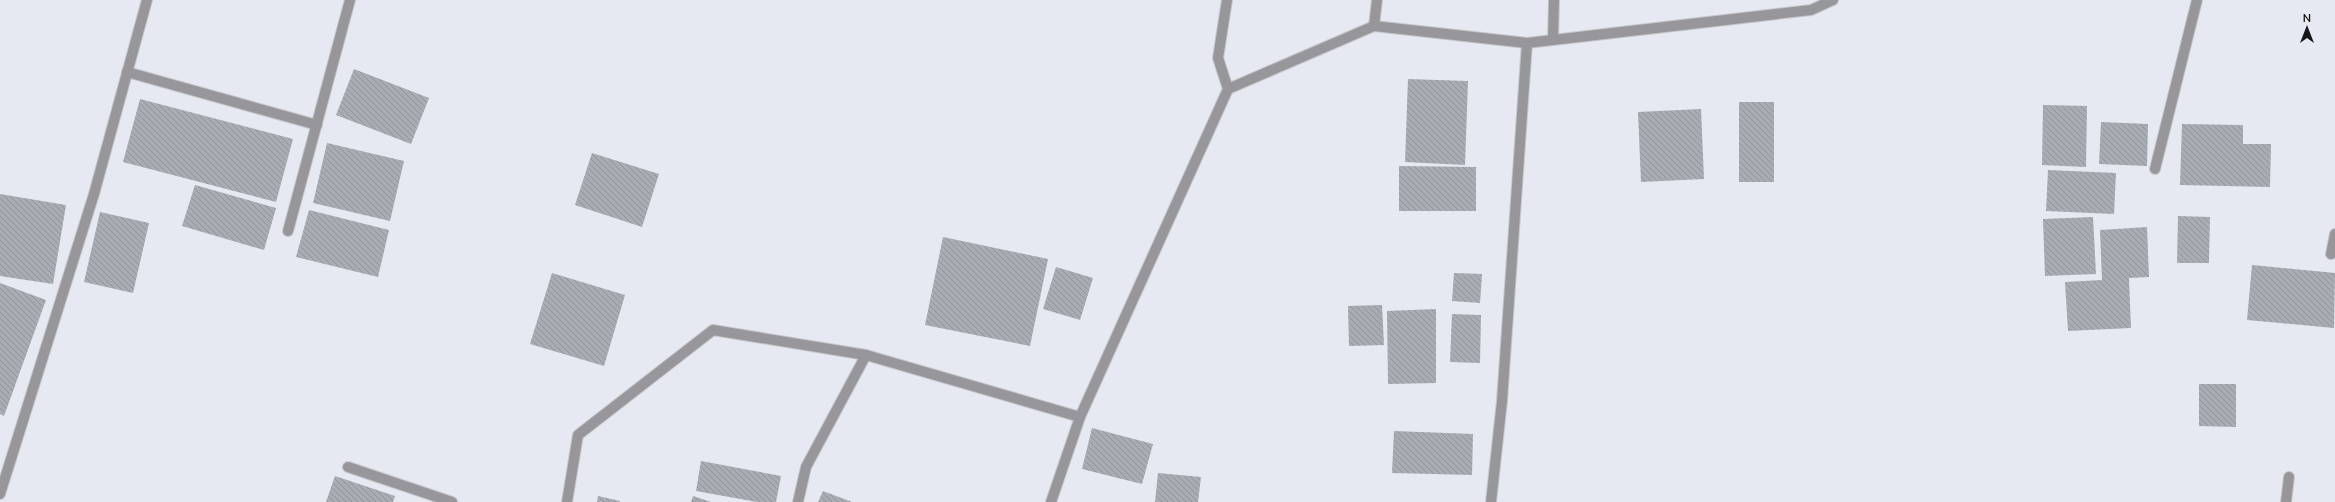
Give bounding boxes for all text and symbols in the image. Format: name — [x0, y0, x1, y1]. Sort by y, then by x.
north arrow — [2287, 8, 2327, 48]
text: N — [2303, 11, 2311, 25]

